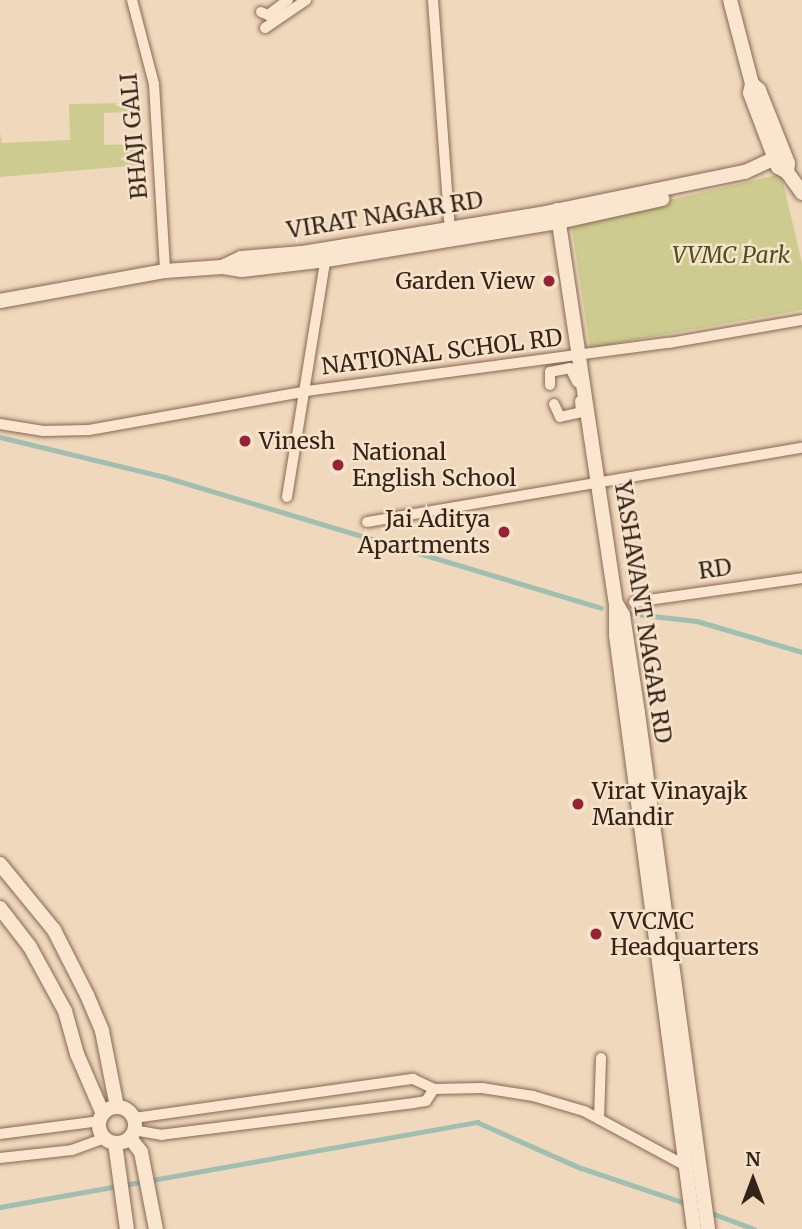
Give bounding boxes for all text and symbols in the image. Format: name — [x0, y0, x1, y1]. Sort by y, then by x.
street label: BHAJI GALI — [115, 72, 153, 200]
street label: VIRAT NAGAR RD — [285, 186, 485, 244]
park label: VVMC Park — [672, 241, 790, 269]
place label: Garden View — [395, 267, 535, 295]
marker: Garden View — [541, 273, 557, 289]
street label: NATIONAL SCHOL RD — [320, 324, 564, 380]
place label: Vinesh — [259, 427, 335, 455]
marker: Vinesh — [237, 433, 253, 449]
place label: National English School — [352, 438, 516, 492]
marker: National English School — [330, 457, 346, 473]
street label: YASHAVANT NAGAR RD — [609, 479, 677, 745]
place label: Jai Aditya Apartments — [358, 505, 490, 559]
marker: Jai Aditya Apartments — [496, 524, 512, 540]
street label: RD — [697, 553, 733, 585]
place label: Virat Vinayajk Mandir — [592, 777, 747, 831]
marker: Virat Vinayajk Mandir — [570, 796, 586, 812]
place label: VVCMC Headquarters — [610, 907, 759, 961]
marker: VVCMC Headquarters — [588, 926, 604, 942]
north arrow — [718, 1145, 788, 1215]
text: N — [745, 1147, 761, 1171]

